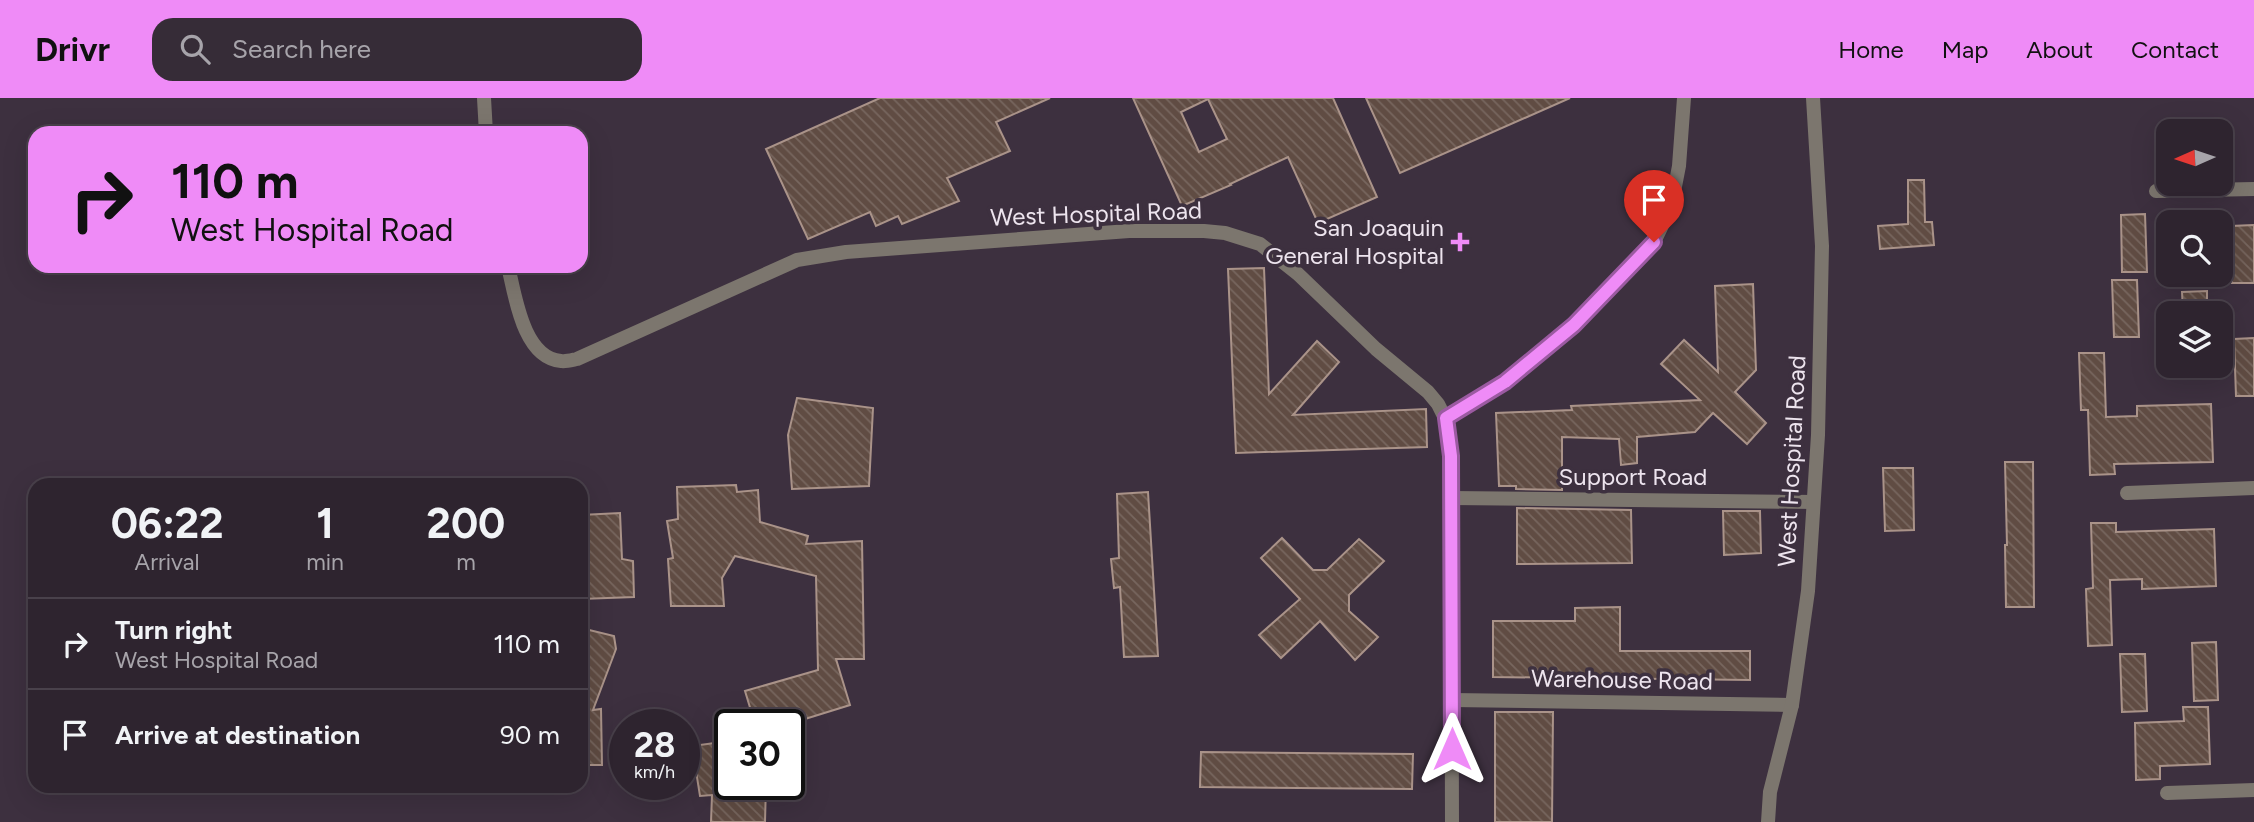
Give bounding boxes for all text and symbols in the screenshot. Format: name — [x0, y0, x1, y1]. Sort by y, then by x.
search box — [152, 18, 642, 81]
text: Drivr — [35, 30, 110, 69]
icon: search — [176, 30, 214, 68]
text: Search here — [232, 33, 371, 65]
text: Home — [1838, 35, 1904, 64]
text: Map — [1942, 35, 1988, 64]
text: About — [2026, 35, 2093, 64]
text: Contact — [2131, 35, 2219, 64]
north arrow — [2156, 119, 2233, 196]
map controls — [2156, 119, 2233, 378]
text: 110 m — [171, 151, 299, 210]
icon: right — [56, 154, 147, 245]
pin — [1624, 170, 1684, 242]
icon: arrive — [1635, 181, 1673, 219]
street label: West Hospital Road — [990, 195, 1202, 232]
button: search — [2156, 210, 2233, 287]
text: West Hospital Road — [171, 211, 454, 249]
place label: San Joaquin General Hospital — [1265, 213, 1444, 270]
marker: San Joaquin General Hospital — [1450, 232, 1470, 252]
button: layers — [2156, 301, 2233, 378]
street label: West Hospital Road — [1771, 354, 1812, 568]
street label: Support Road — [1559, 462, 1707, 491]
text: 06:22 — [111, 498, 224, 549]
text: 1 — [316, 498, 334, 549]
text: 200 — [427, 498, 505, 549]
text: Arrival — [135, 548, 200, 576]
text: min — [306, 548, 344, 576]
text: m — [456, 548, 476, 576]
text: Turn right — [115, 614, 232, 646]
icon: right — [56, 625, 94, 663]
text: 110 m — [493, 628, 560, 660]
text: West Hospital Road — [115, 646, 318, 674]
street label: Warehouse Road — [1531, 663, 1713, 696]
speed limit sign: 30 — [714, 709, 805, 800]
position arrow — [1415, 712, 1489, 786]
icon: arrive — [56, 716, 94, 754]
text: Arrive at destination — [115, 719, 360, 751]
text: 90 m — [500, 719, 560, 751]
text: 28 — [634, 724, 675, 766]
text: km/h — [634, 761, 675, 783]

